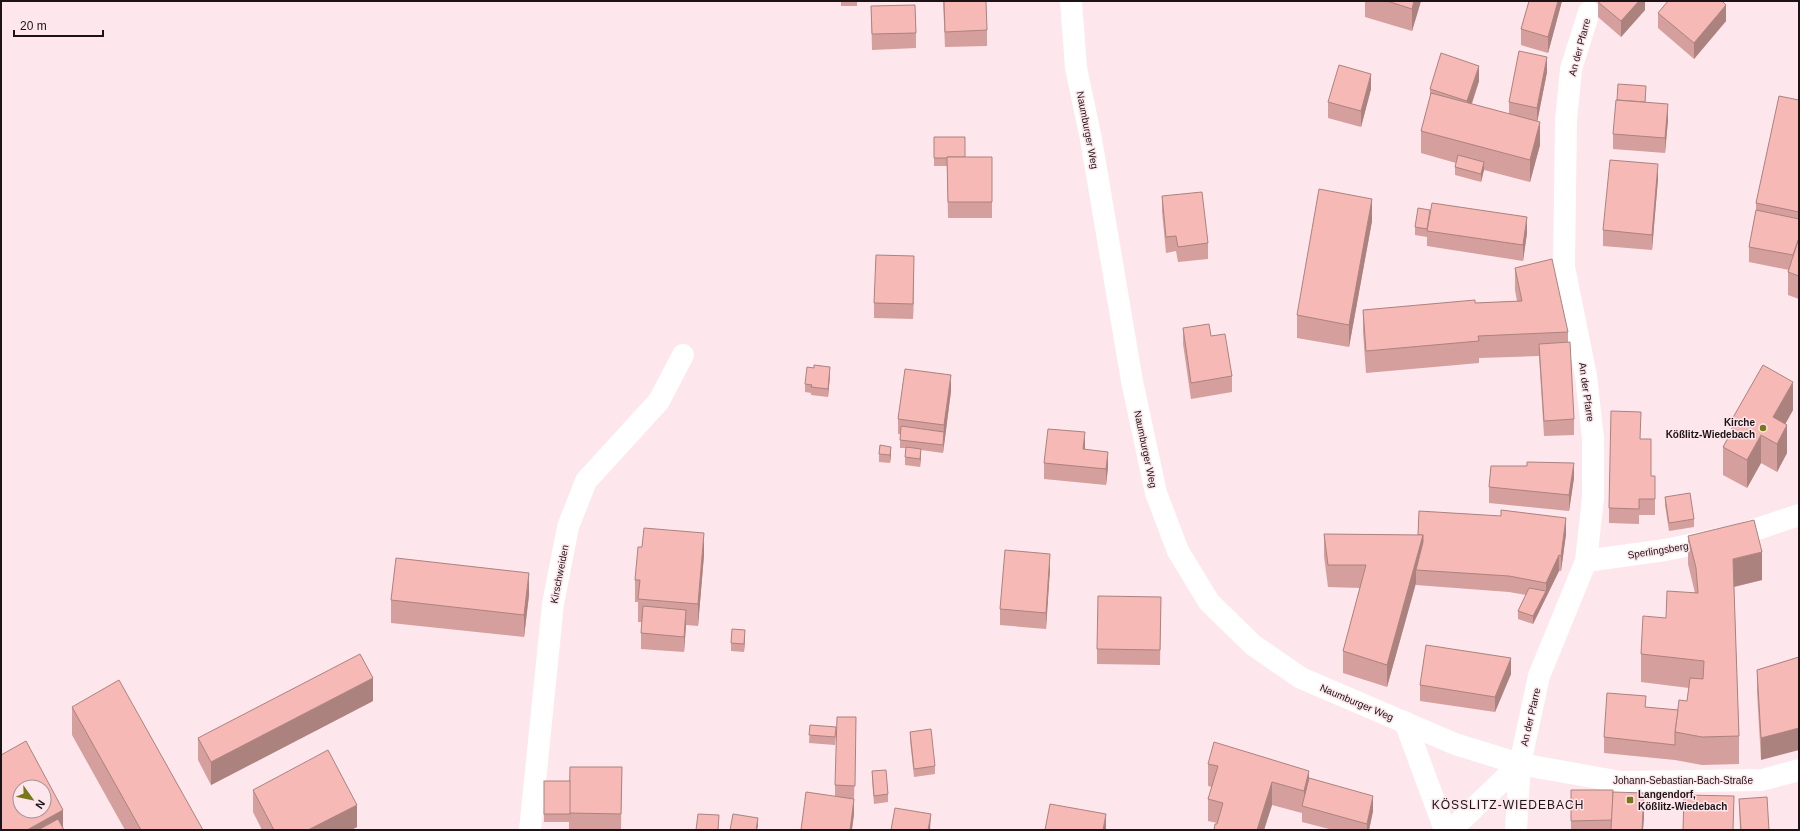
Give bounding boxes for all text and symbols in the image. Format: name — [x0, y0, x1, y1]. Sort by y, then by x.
scale bar — [14, 12, 103, 38]
street label: An der Pfarre — [1566, 17, 1593, 77]
text: 20 m — [20, 19, 47, 33]
street label: Naumburger Weg — [1075, 90, 1100, 170]
street label: An der Pfarre — [1577, 362, 1596, 423]
street label: Naumburger Weg — [1132, 409, 1159, 489]
place label: Kirche Kößlitz-Wiedebach — [1666, 417, 1755, 440]
marker: Kirche Kößlitz-Wiedebach — [1758, 423, 1768, 433]
street label: Sperlingsberg — [1627, 540, 1689, 561]
street label: Kirschweiden — [548, 544, 571, 604]
street label: Naumburger Weg — [1318, 682, 1395, 723]
street label: An der Pfarre — [1518, 686, 1543, 747]
street label: Johann-Sebastian-Bach-Straße — [1613, 775, 1753, 786]
north arrow — [12, 779, 52, 819]
place label: Langendorf, Kößlitz-Wiedebach — [1638, 789, 1727, 812]
marker: Langendorf, Kößlitz-Wiedebach — [1625, 795, 1635, 805]
text: N — [33, 798, 48, 811]
district label: KÖSSLITZ-WIEDEBACH — [1432, 798, 1584, 812]

